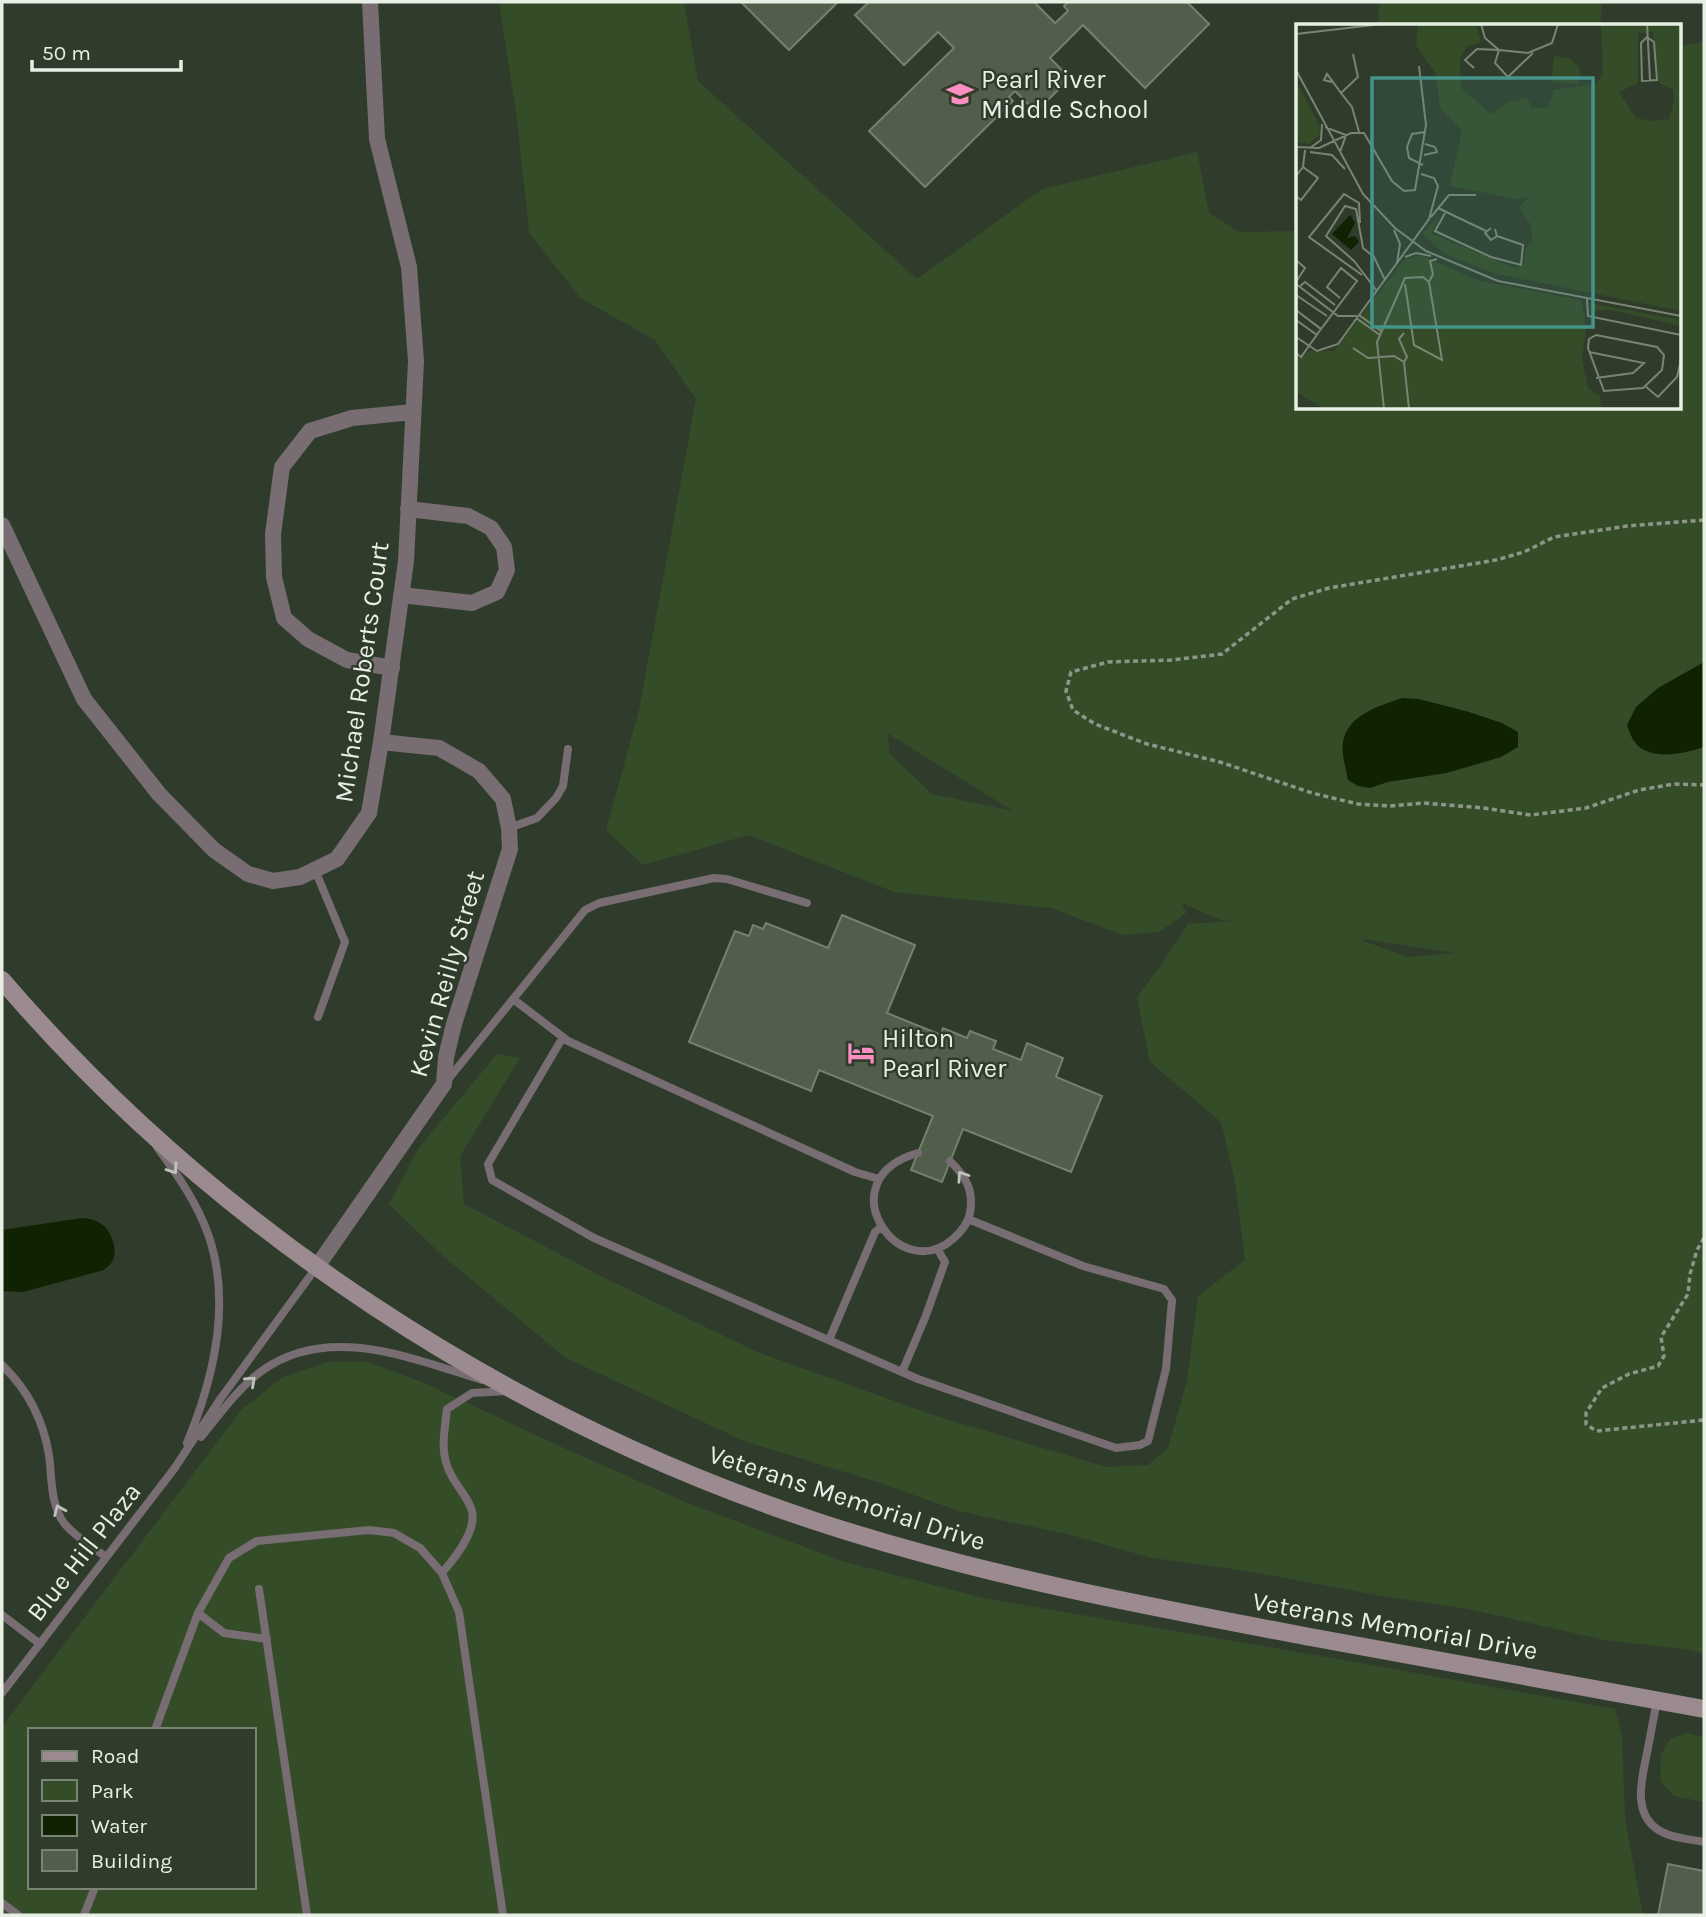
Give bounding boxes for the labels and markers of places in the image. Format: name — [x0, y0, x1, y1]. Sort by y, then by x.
place label: Pearl River Middle School — [981, 64, 1149, 125]
school or university icon: Pearl River Middle School — [945, 79, 975, 109]
place label: Hilton Pearl River — [882, 1023, 1007, 1084]
hotel icon: Hilton Pearl River — [846, 1038, 876, 1068]

